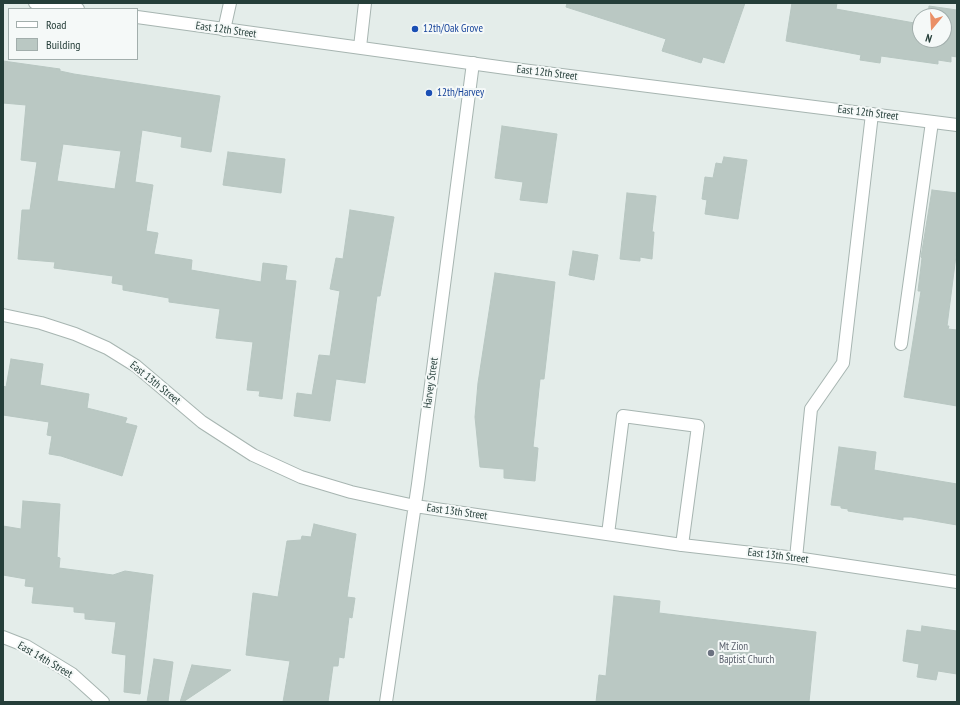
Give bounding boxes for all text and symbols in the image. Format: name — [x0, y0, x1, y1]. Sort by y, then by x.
legend — [8, 8, 138, 60]
north arrow — [912, 8, 952, 48]
text: Road — [46, 17, 66, 32]
street label: East 12th Street — [195, 19, 257, 41]
place label: 12th/Oak Grove — [423, 22, 483, 36]
marker: 12th/Oak Grove — [410, 24, 420, 34]
text: N — [924, 31, 934, 46]
text: Building — [46, 37, 81, 52]
street label: East 12th Street — [516, 63, 578, 83]
place label: 12th/Harvey — [437, 86, 484, 100]
marker: 12th/Harvey — [424, 88, 434, 98]
street label: East 12th Street — [837, 103, 899, 123]
street label: Harvey Street — [421, 357, 441, 409]
street label: East 13th Street — [127, 359, 183, 407]
street label: East 13th Street — [426, 501, 488, 523]
street label: East 13th Street — [747, 546, 809, 566]
street label: East 14th Street — [15, 639, 75, 681]
place label: Mt Zion Baptist Church — [719, 640, 774, 666]
marker: Mt Zion Baptist Church — [706, 648, 716, 658]

